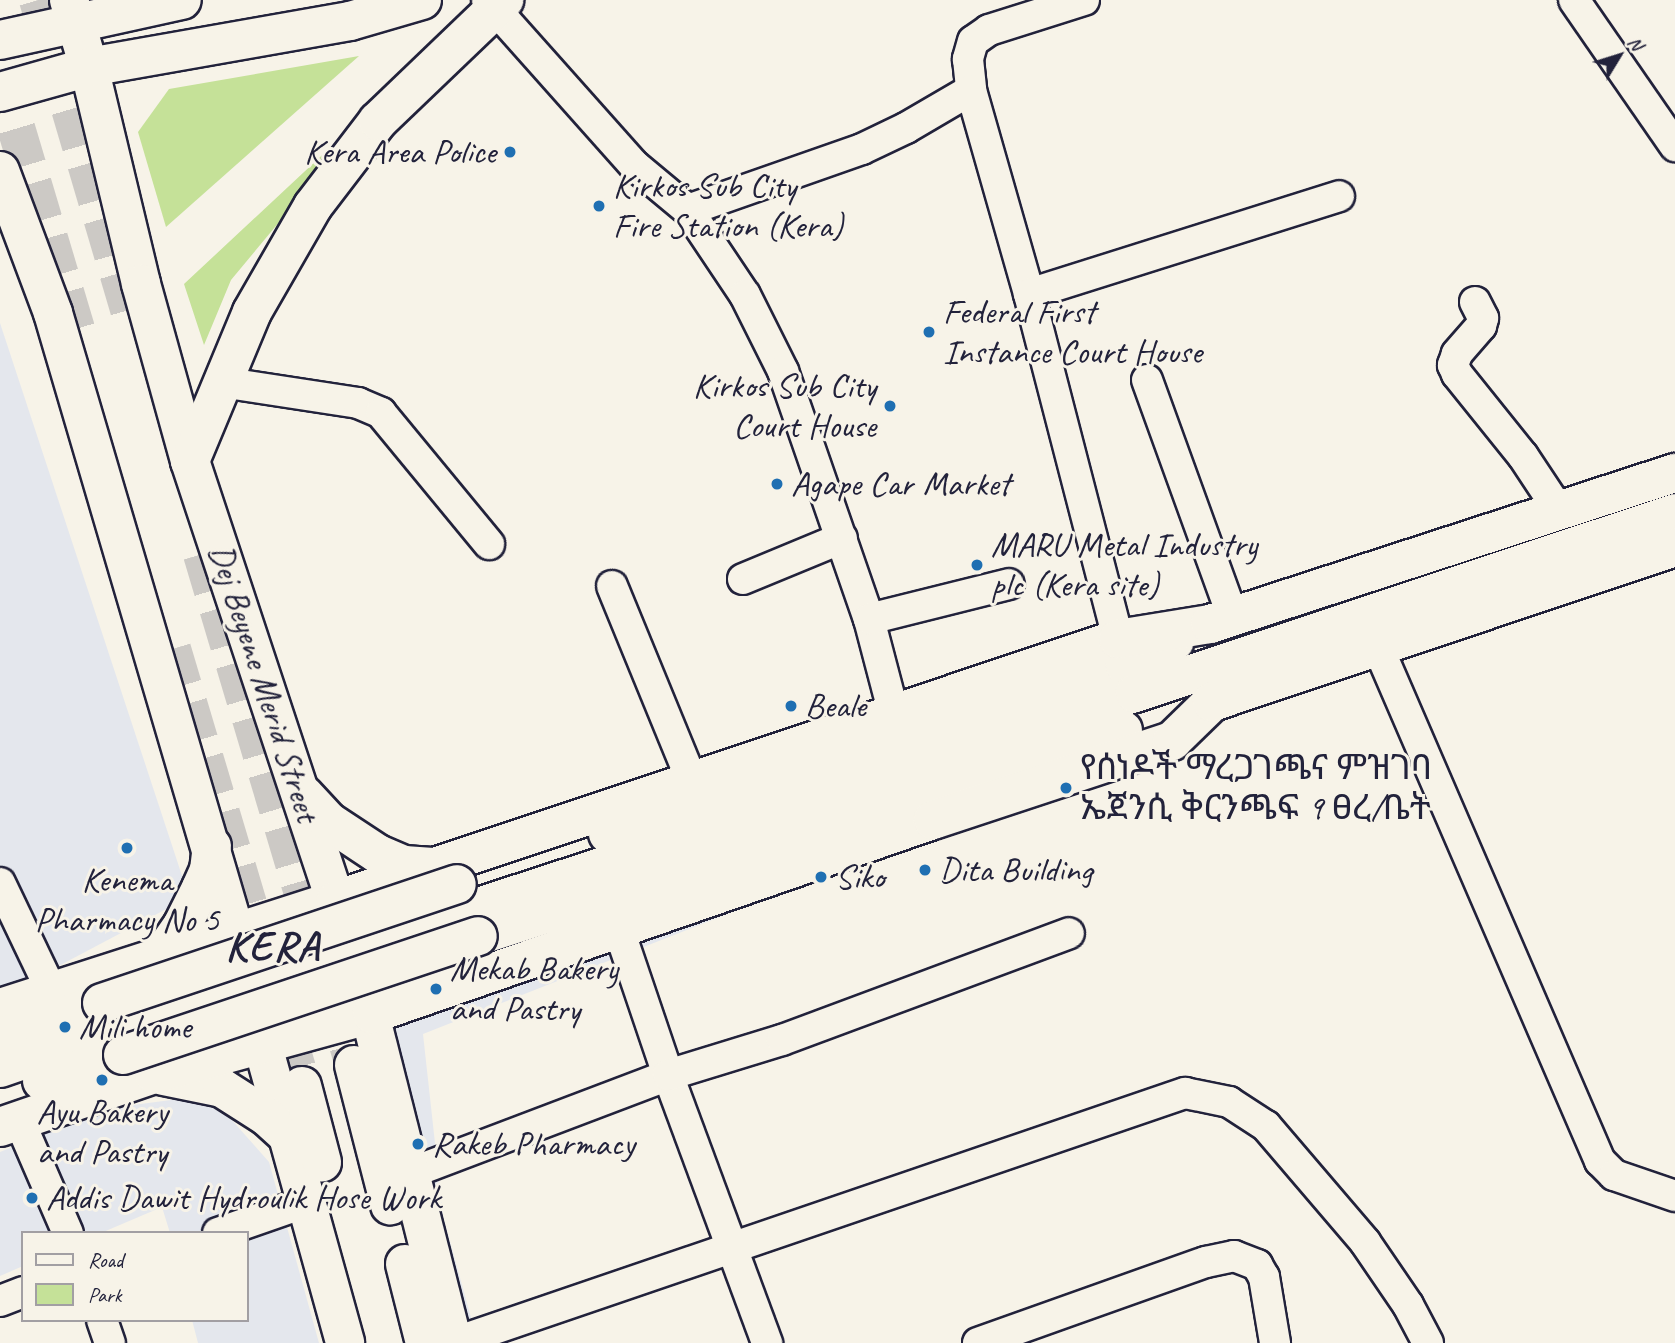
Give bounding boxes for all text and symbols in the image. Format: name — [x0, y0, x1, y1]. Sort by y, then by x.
north arrow — [1584, 21, 1654, 91]
text: N — [1622, 31, 1649, 55]
place label: Kera Area Police — [306, 131, 496, 173]
marker: Kera Area Police — [502, 144, 518, 160]
place label: Kirkos Sub City Fire Station (Kera) — [613, 165, 845, 247]
marker: Kirkos Sub City Fire Station (Kera) — [591, 198, 607, 214]
place label: Federal First Instance Court House — [943, 291, 1202, 373]
marker: Federal First Instance Court House — [921, 324, 937, 340]
place label: Kirkos Sub City Court House — [694, 365, 876, 447]
marker: Kirkos Sub City Court House — [882, 398, 898, 414]
place label: Agape Car Market — [791, 463, 1011, 505]
marker: Agape Car Market — [769, 476, 785, 492]
place label: MARU Metal Industry plc (Kera site) — [991, 524, 1257, 606]
street label: Dej Beyene Merid Street — [199, 539, 329, 827]
marker: MARU Metal Industry plc (Kera site) — [969, 557, 985, 573]
place label: Beale — [805, 685, 866, 727]
marker: Beale — [783, 698, 799, 714]
place label: የሰነዶች ማረጋገጫና ምዝገባ ኤጀንሲ ቅርንጫፍ 9 ፀረ/ቤት — [1080, 747, 1432, 829]
marker: የሰነዶች ማረጋገጫና ምዝገባ ኤጀንሲ ቅርንጫፍ 9 ፀረ/ቤት — [1058, 780, 1074, 796]
marker: Kenema Pharmacy No 5 — [119, 840, 135, 856]
place label: Dita Building — [939, 849, 1092, 891]
place label: Siko — [835, 856, 884, 898]
place label: Kenema Pharmacy No 5 — [35, 859, 219, 941]
marker: Dita Building — [917, 862, 933, 878]
marker: Siko — [813, 869, 829, 885]
district label: KERA — [226, 922, 320, 972]
place label: Mekab Bakery and Pastry — [450, 948, 619, 1030]
marker: Mekab Bakery and Pastry — [428, 981, 444, 997]
place label: Mili home — [79, 1006, 193, 1048]
marker: Mili home — [57, 1019, 73, 1035]
marker: Ayu Bakery and Pastry — [94, 1072, 110, 1088]
place label: Ayu Bakery and Pastry — [36, 1091, 168, 1173]
place label: Rakeb Pharmacy — [432, 1123, 632, 1165]
marker: Rakeb Pharmacy — [410, 1136, 426, 1152]
place label: Addis Dawit Hydroulik Hose Work — [46, 1177, 442, 1219]
marker: Addis Dawit Hydroulik Hose Work — [24, 1190, 40, 1206]
legend — [21, 1231, 248, 1322]
text: Road — [88, 1247, 123, 1273]
text: Park — [88, 1282, 121, 1308]

